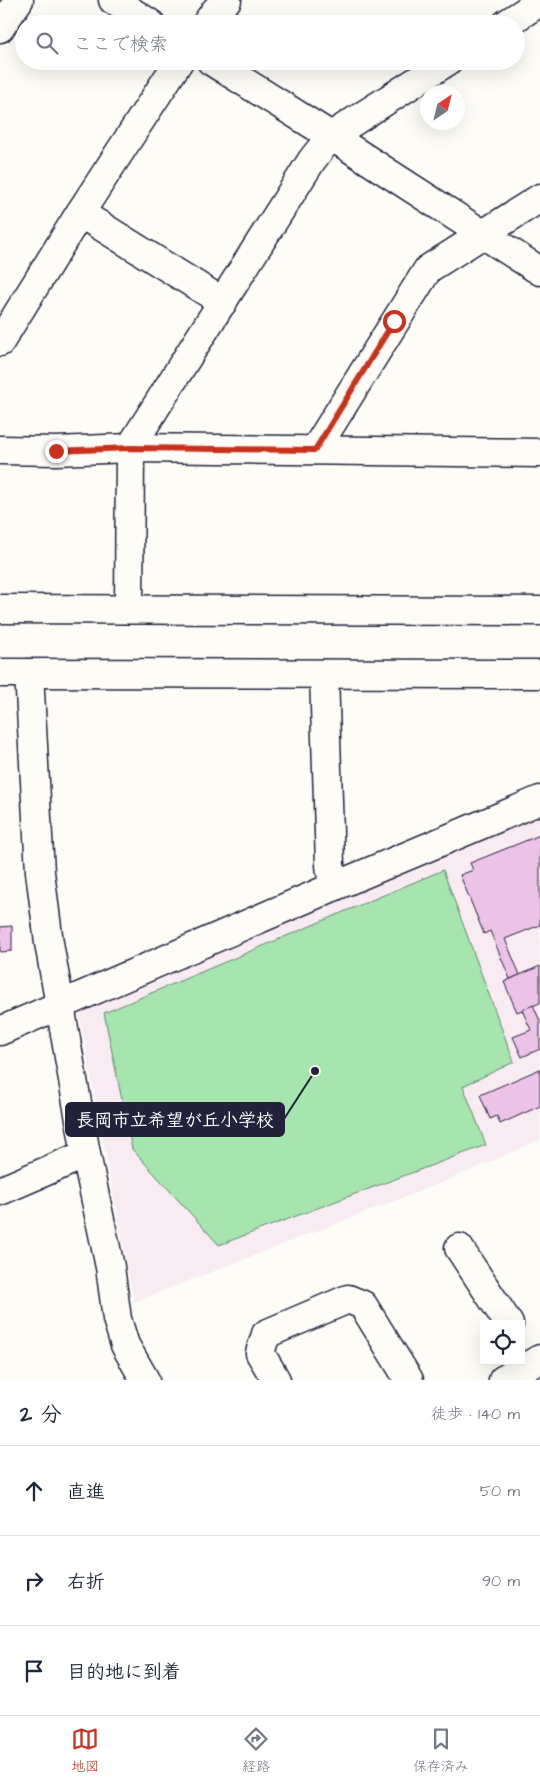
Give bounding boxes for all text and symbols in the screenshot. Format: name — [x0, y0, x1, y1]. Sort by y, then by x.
search box — [15, 15, 525, 70]
icon: search — [33, 29, 61, 57]
text: ここで検索 — [73, 31, 168, 58]
north arrow — [420, 85, 465, 130]
route start — [383, 310, 406, 333]
route end — [45, 440, 68, 463]
callout: 長岡市立希望が丘小学校 — [66, 1103, 284, 1136]
text: 長岡市立希望が丘小学校 — [76, 1108, 274, 1133]
map controls — [480, 1320, 525, 1365]
button: locate — [480, 1320, 525, 1365]
text: 2 分 — [20, 1400, 61, 1429]
text: 徒歩 · 140 m — [431, 1403, 520, 1425]
icon: ahead — [20, 1477, 48, 1505]
text: 直進 — [67, 1479, 105, 1506]
text: 50 m — [480, 1480, 520, 1502]
icon: right — [20, 1567, 48, 1595]
text: 右折 — [67, 1569, 105, 1596]
text: 90 m — [482, 1570, 520, 1592]
icon: arrive — [20, 1657, 48, 1685]
text: 目的地に到着 — [67, 1659, 181, 1686]
tab: 地図 — [71, 1725, 99, 1777]
tab: 経路 — [242, 1725, 270, 1777]
tab: 保存済み — [413, 1725, 469, 1777]

